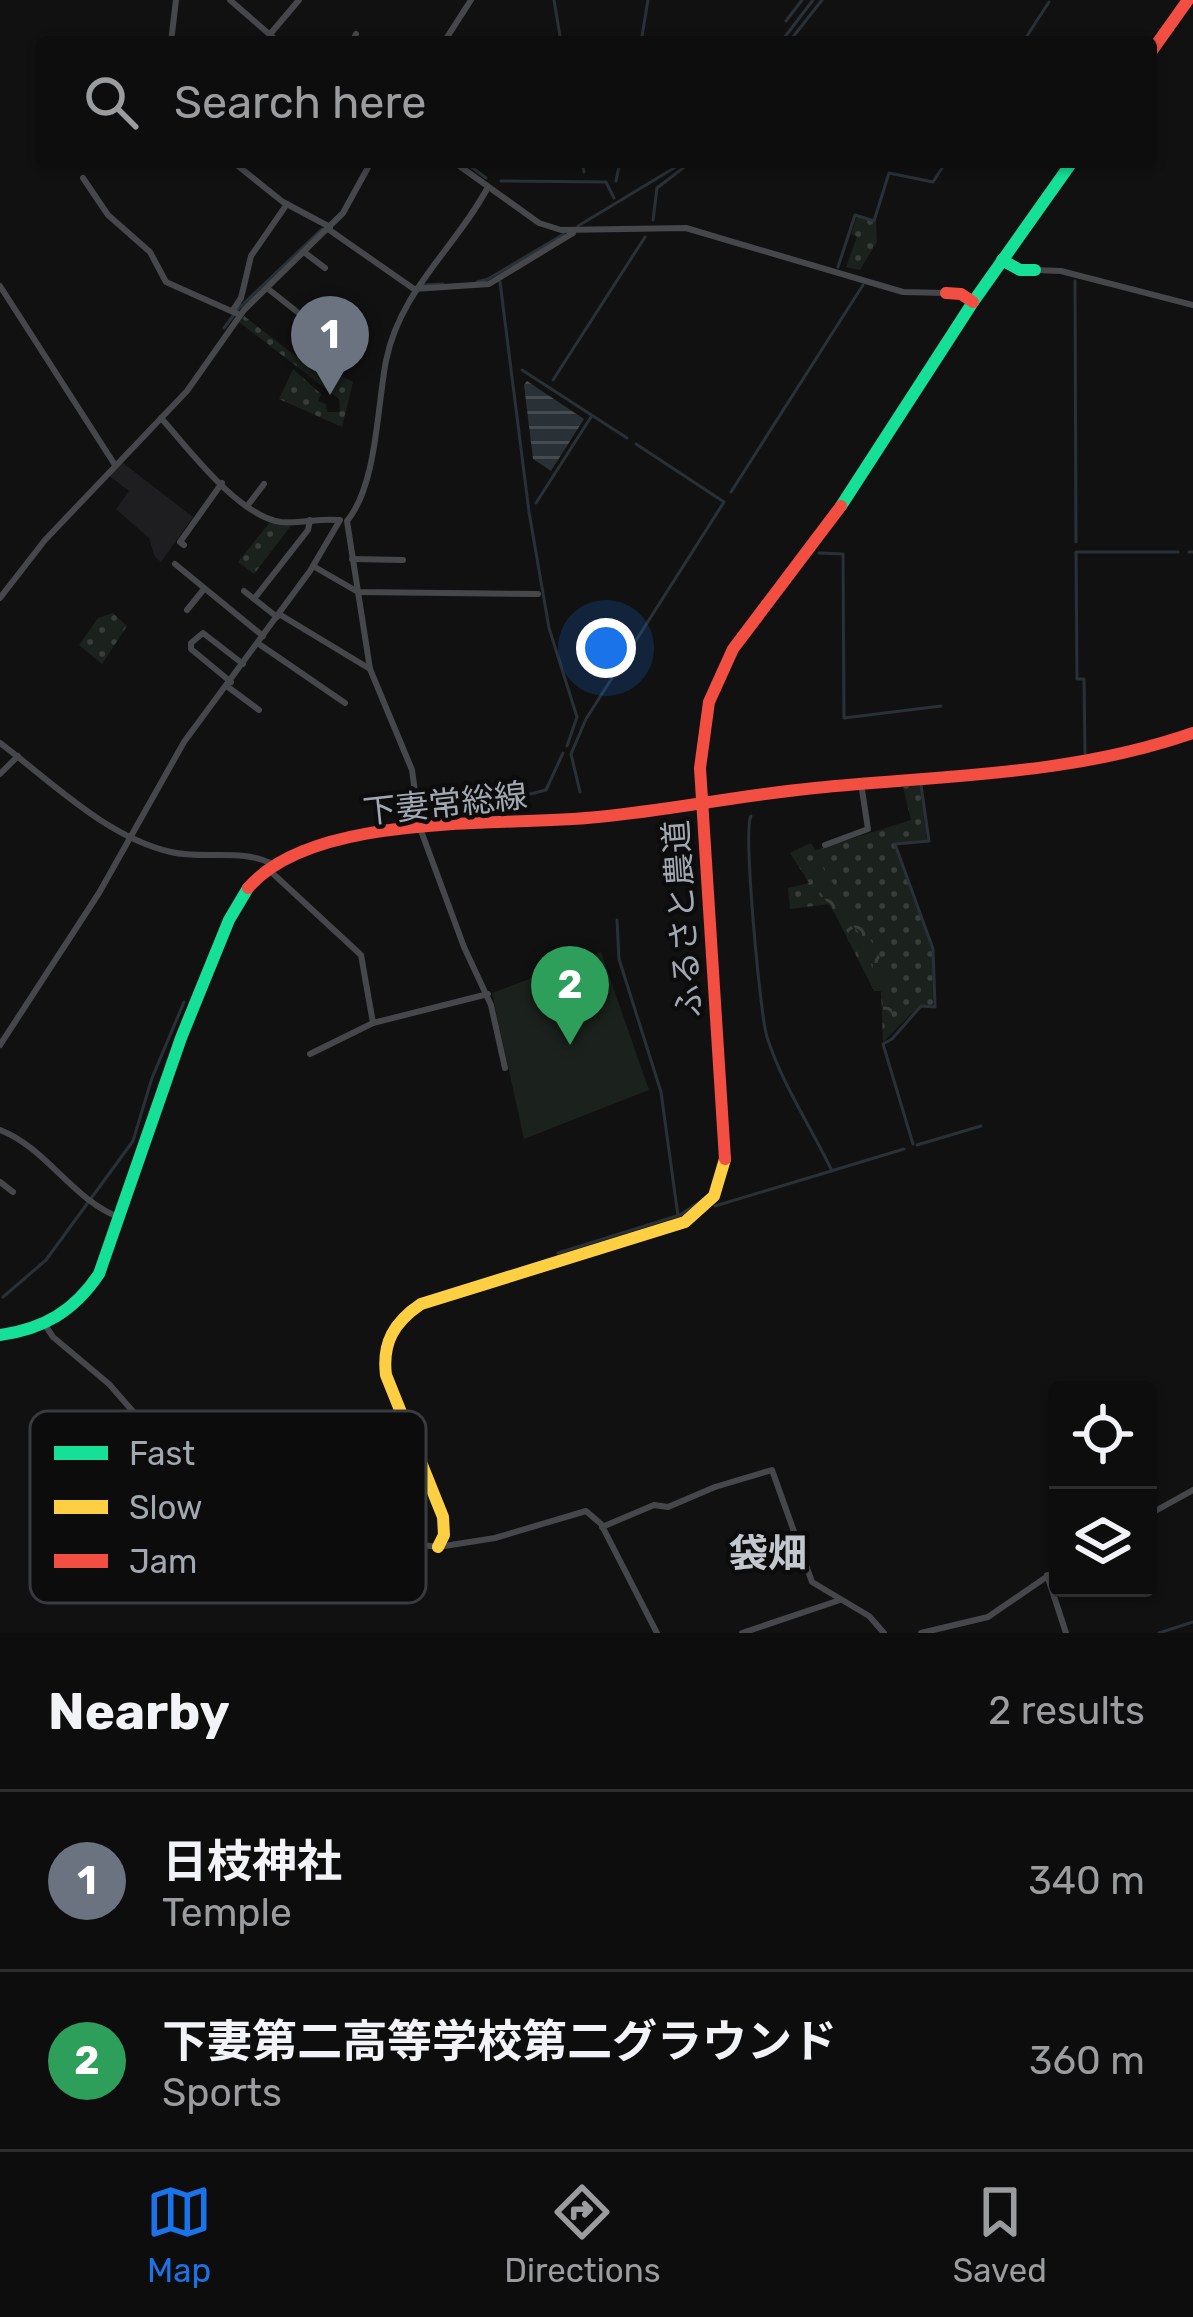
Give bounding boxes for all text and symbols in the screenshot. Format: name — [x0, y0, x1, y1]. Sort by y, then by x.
search box — [36, 36, 1157, 168]
icon: search — [78, 69, 144, 135]
text: Search here — [174, 76, 426, 129]
pin: 1 — [291, 296, 369, 395]
your location — [576, 618, 636, 678]
street label: 下妻常総線 — [361, 775, 529, 832]
street label: ふるさと農道 — [656, 819, 709, 1019]
pin: 2 — [531, 946, 609, 1045]
map controls — [1049, 1381, 1157, 1597]
button: locate — [1049, 1381, 1157, 1489]
legend — [30, 1411, 426, 1603]
text: Fast — [129, 1434, 195, 1473]
text: Slow — [129, 1488, 203, 1527]
button: layers — [1049, 1489, 1157, 1597]
district label: 袋畑 — [729, 1531, 807, 1577]
text: Jam — [129, 1542, 197, 1581]
text: Nearby — [48, 1681, 230, 1742]
text: 2 results — [988, 1688, 1145, 1734]
text: 日枝神社 — [162, 1835, 342, 1888]
text: 1 — [77, 1858, 97, 1904]
text: 340 m — [1028, 1858, 1145, 1904]
text: Temple — [162, 1890, 292, 1936]
text: 下妻第二高等学校第二グラウンド — [162, 2015, 837, 2068]
text: 2 — [74, 2038, 100, 2084]
text: 360 m — [1029, 2038, 1145, 2084]
text: Sports — [162, 2070, 282, 2116]
tab: Map — [146, 2179, 212, 2290]
tab: Directions — [504, 2179, 661, 2290]
tab: Saved — [953, 2179, 1047, 2290]

